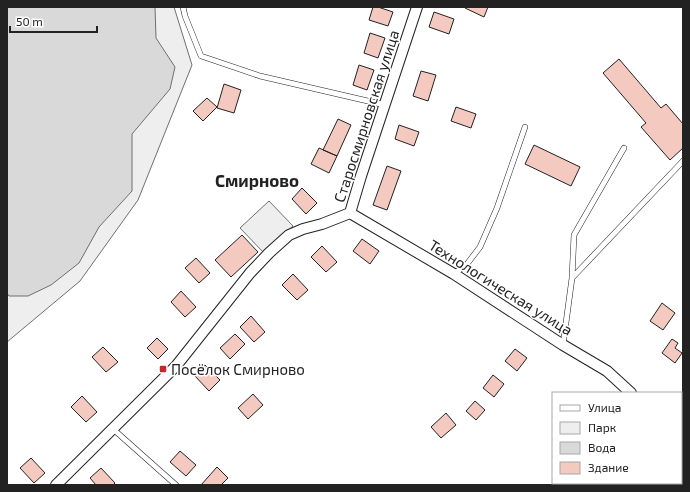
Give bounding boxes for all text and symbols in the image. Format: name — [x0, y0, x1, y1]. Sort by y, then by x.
scale bar — [10, 8, 97, 34]
text: 50 m — [16, 14, 43, 28]
street label: Старосмирновская улица — [330, 27, 403, 205]
district label: Смирново — [215, 170, 299, 190]
street label: Технологическая улица — [425, 235, 576, 339]
place label: Посёлок Смирново — [171, 360, 305, 378]
marker: Посёлок Смирново — [158, 364, 168, 374]
legend — [552, 392, 682, 484]
text: Улица — [588, 400, 621, 414]
text: Парк — [588, 420, 617, 434]
text: Вода — [588, 440, 616, 454]
text: Здание — [588, 460, 629, 474]

